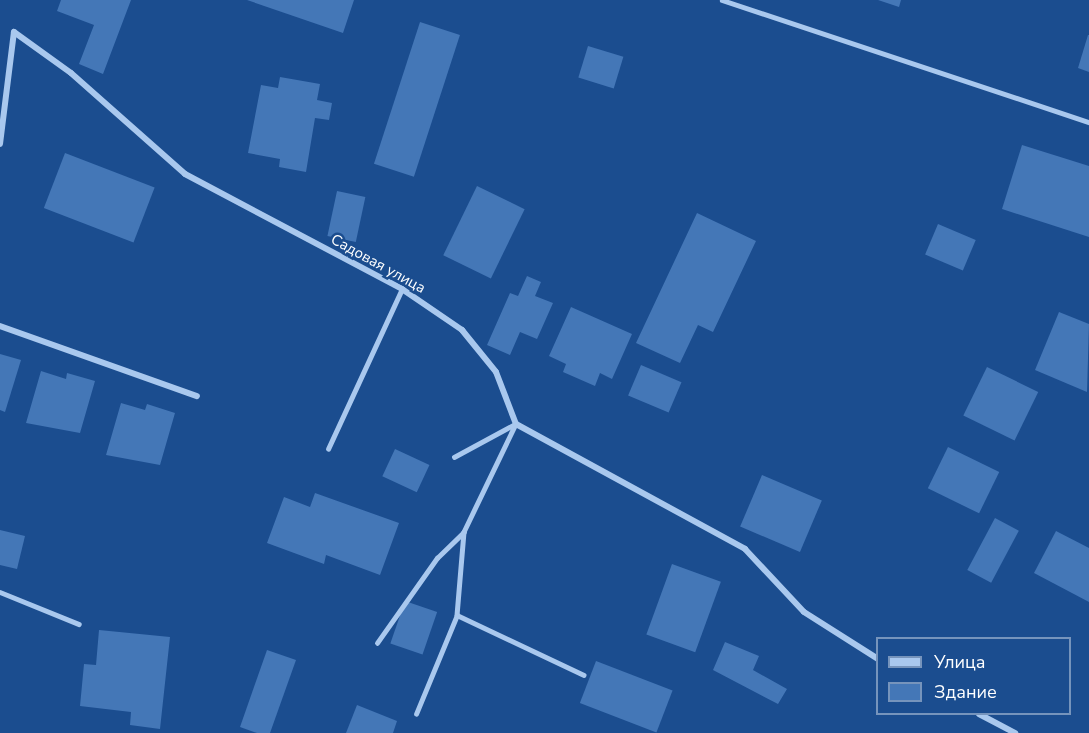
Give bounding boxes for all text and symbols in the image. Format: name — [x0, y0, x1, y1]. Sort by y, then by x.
street label: Садовая улица — [328, 231, 428, 297]
legend — [876, 637, 1071, 715]
text: Улица — [934, 650, 985, 674]
text: Здание — [934, 680, 997, 704]

